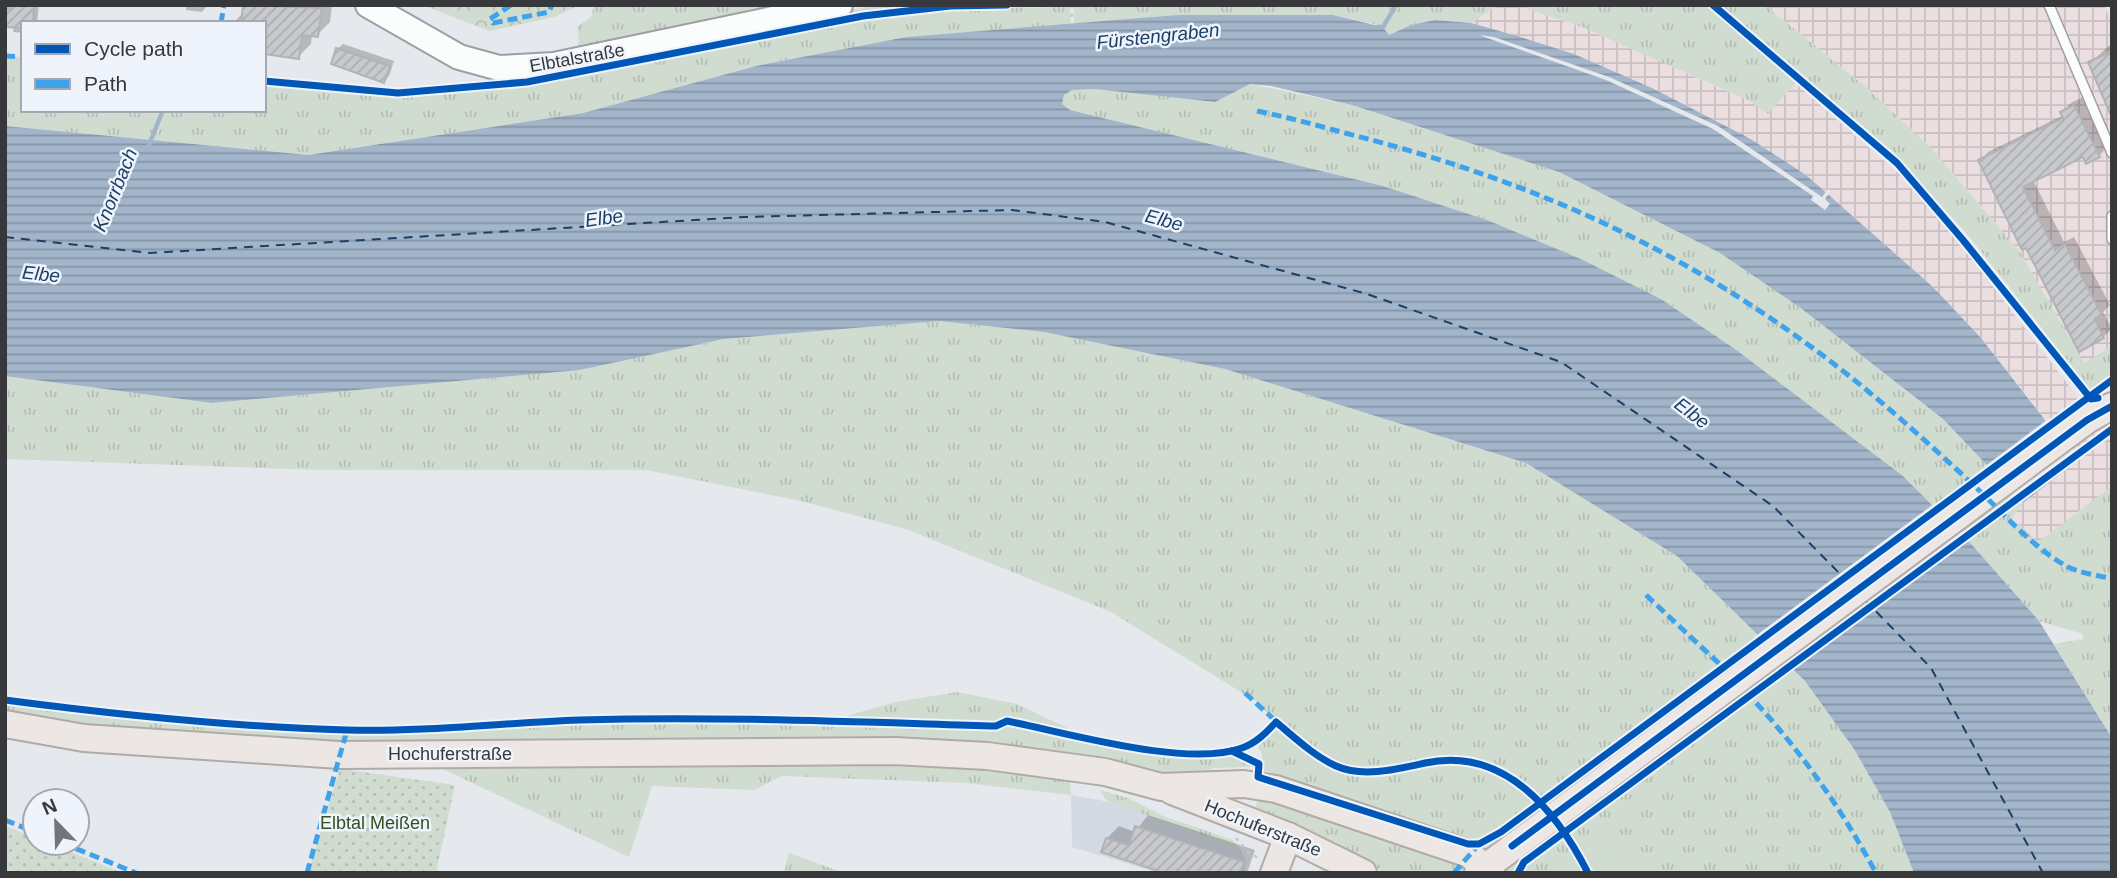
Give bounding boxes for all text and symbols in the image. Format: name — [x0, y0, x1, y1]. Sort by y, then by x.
water label: Fürstengraben — [1095, 19, 1221, 53]
legend — [21, 21, 266, 112]
text: Cycle path — [84, 37, 183, 60]
street label: Elbtalstraße — [528, 40, 626, 76]
text: Path — [84, 72, 127, 95]
water label: Knorrbach — [89, 145, 141, 235]
water label: Elbe — [584, 205, 624, 231]
water label: Elbe — [1143, 205, 1185, 235]
water label: Elbe — [21, 262, 61, 286]
water label: Elbe — [1670, 393, 1714, 433]
street label: Hochuferstraße — [388, 744, 512, 764]
north arrow — [21, 787, 91, 857]
text: N — [39, 794, 60, 819]
street label: Hochuferstraße — [1202, 795, 1324, 861]
park label: Elbtal Meißen — [320, 813, 430, 833]

